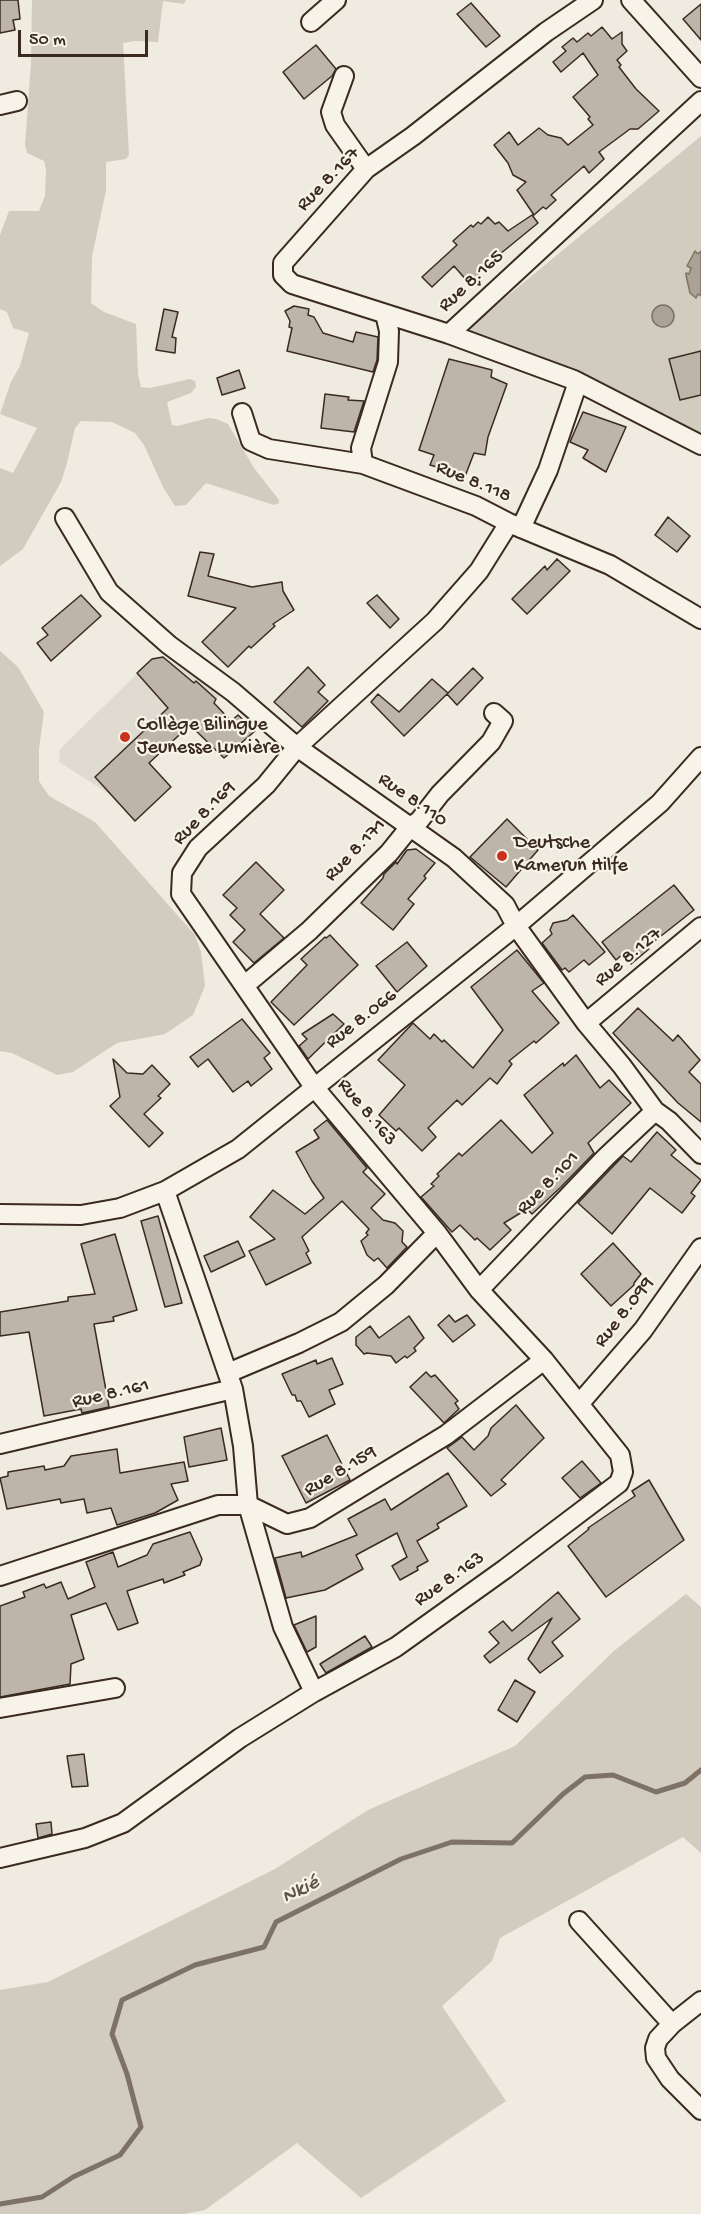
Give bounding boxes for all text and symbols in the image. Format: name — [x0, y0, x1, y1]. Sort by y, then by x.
scale bar — [21, 18, 152, 56]
text: 50 m — [29, 30, 66, 51]
street label: Rue 8.167 — [292, 143, 366, 217]
street label: Rue 8.165 — [434, 246, 510, 318]
street label: Rue 8.118 — [432, 456, 514, 510]
place label: Collège Bilingue Jeunesse Lumière — [137, 714, 280, 761]
marker: Collège Bilingue Jeunesse Lumière — [118, 730, 132, 744]
street label: Rue 8.110 — [372, 768, 452, 834]
street label: Rue 8.169 — [168, 777, 242, 851]
street label: Rue 8.171 — [320, 814, 392, 888]
place label: Deutsche Kamerun Hilfe — [514, 832, 628, 879]
marker: Deutsche Kamerun Hilfe — [495, 849, 509, 863]
street label: Rue 8.127 — [590, 923, 668, 993]
street label: Rue 8.066 — [322, 985, 402, 1055]
street label: Rue 8.163 — [331, 1074, 401, 1152]
street label: Rue 8.101 — [513, 1147, 585, 1221]
street label: Rue 8.099 — [590, 1273, 660, 1353]
street label: Rue 8.161 — [70, 1374, 152, 1416]
street label: Rue 8.159 — [300, 1441, 382, 1503]
street label: Rue 8.163 — [410, 1547, 490, 1613]
water label: Nkié — [278, 1871, 324, 1911]

